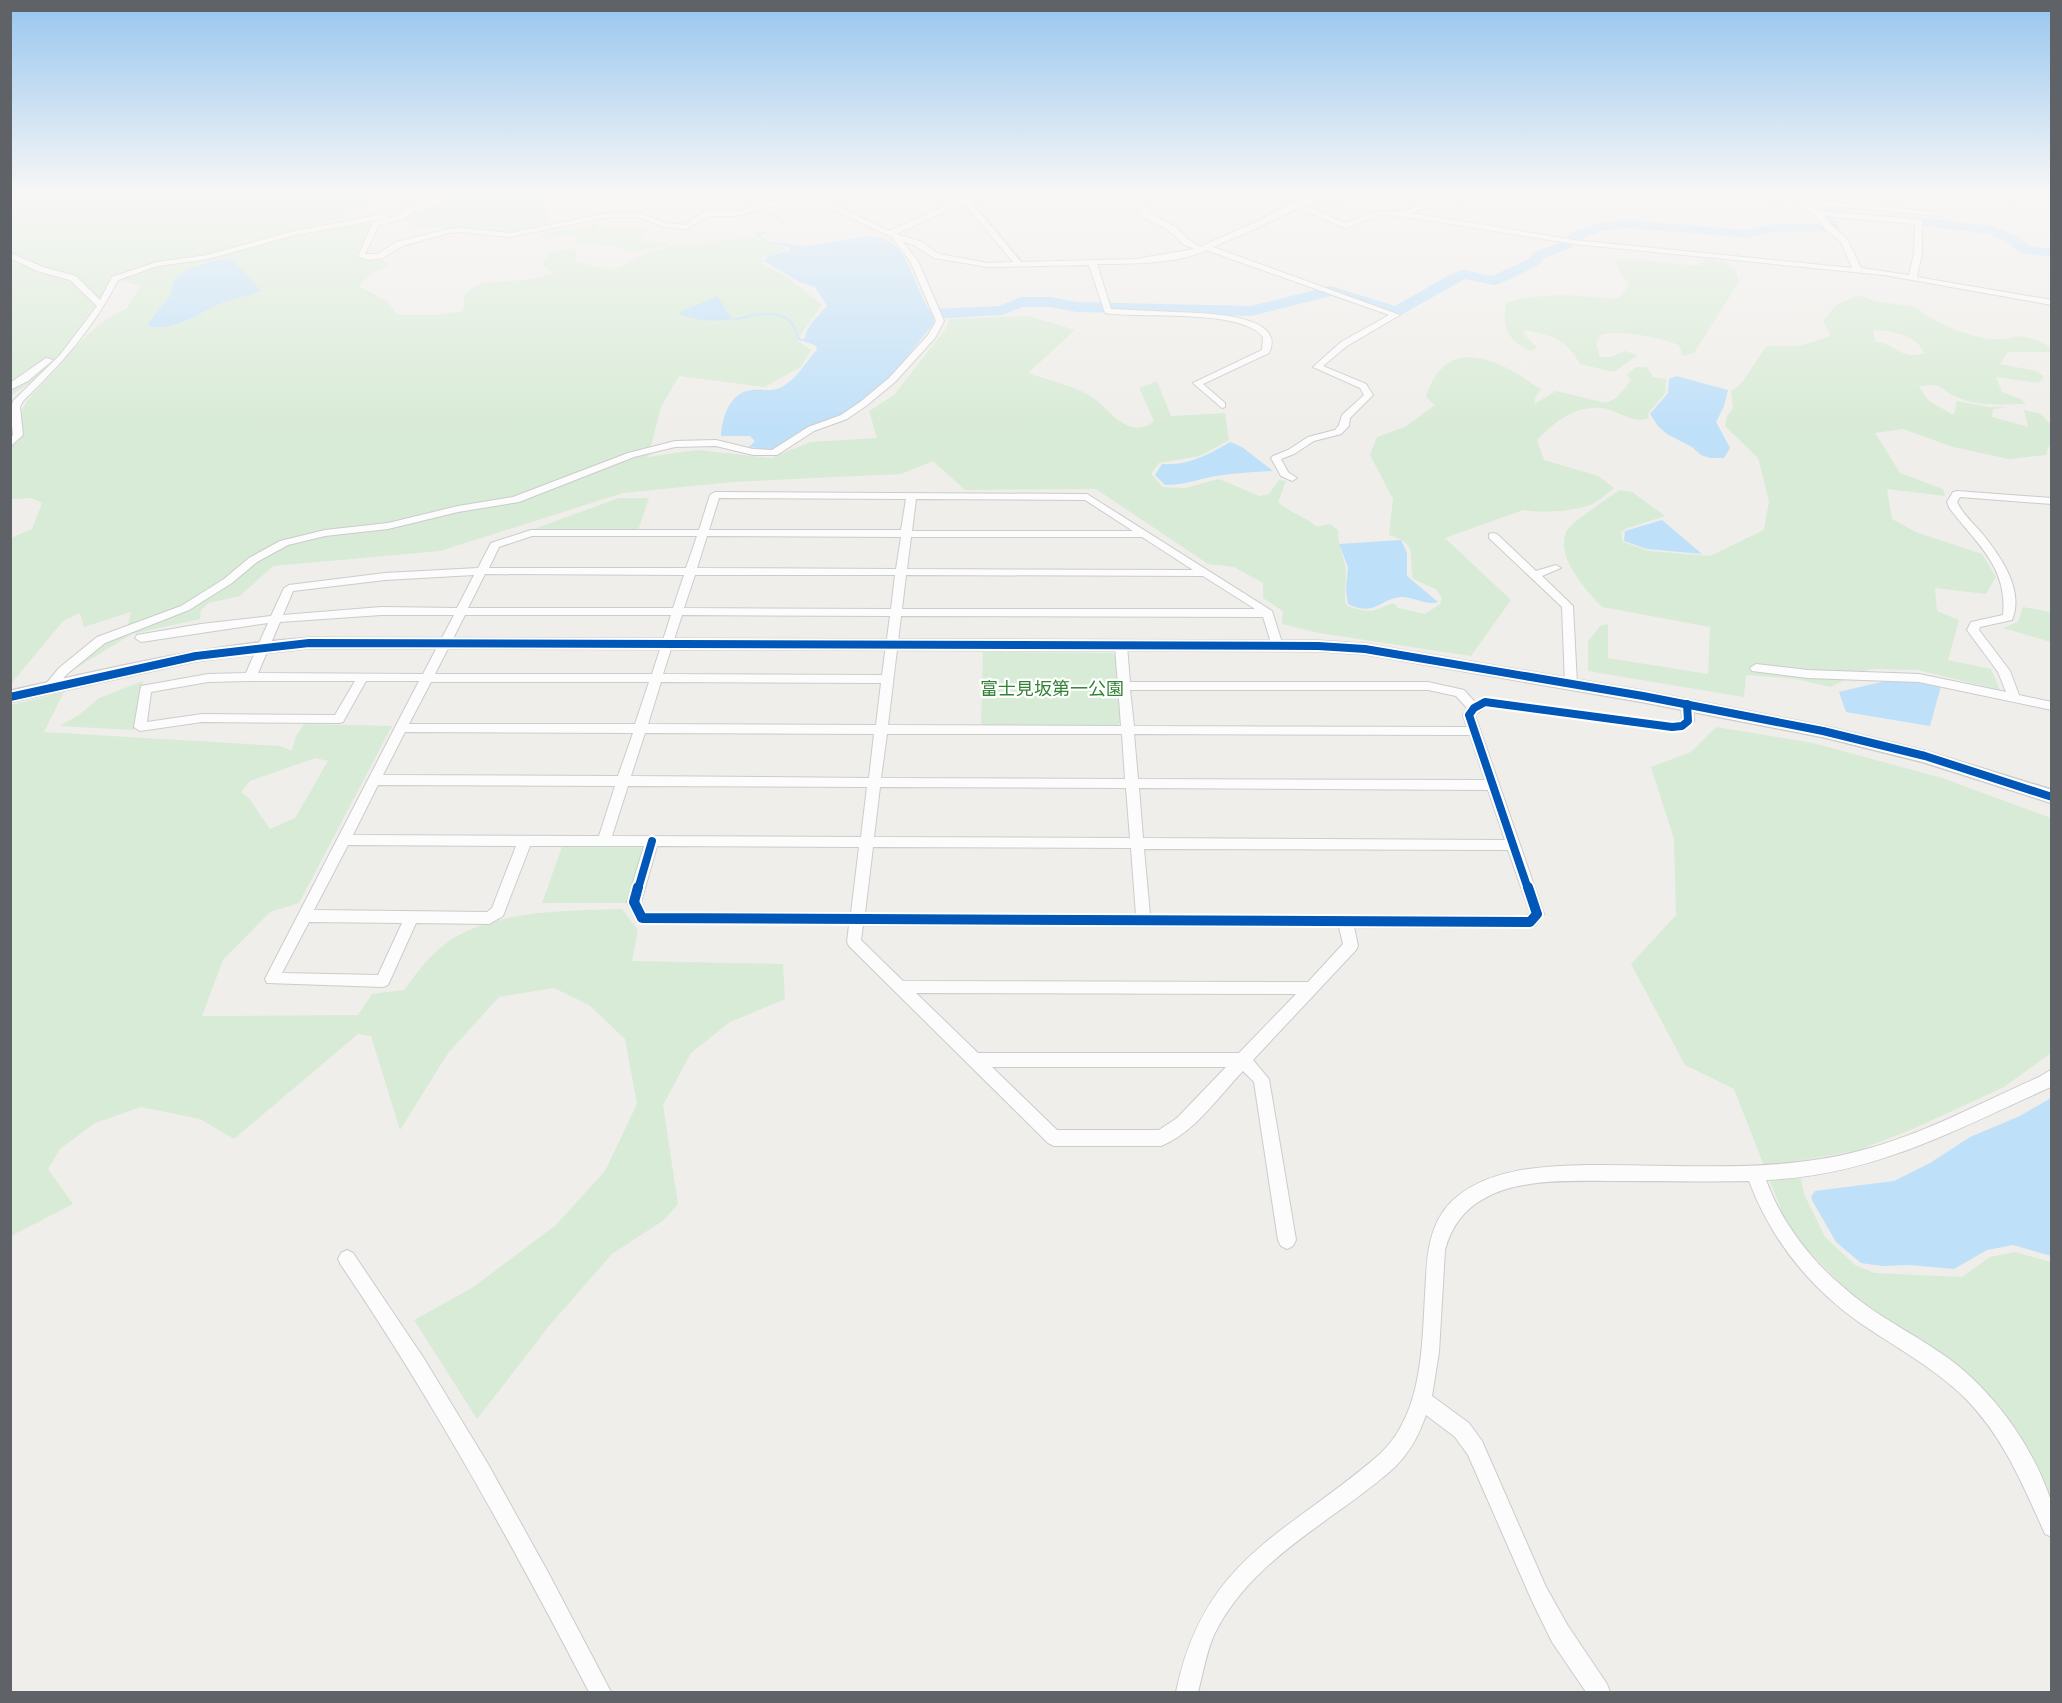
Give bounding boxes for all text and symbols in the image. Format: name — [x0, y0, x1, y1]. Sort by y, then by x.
park label: 富士見坂第一公園 — [980, 679, 1124, 699]

